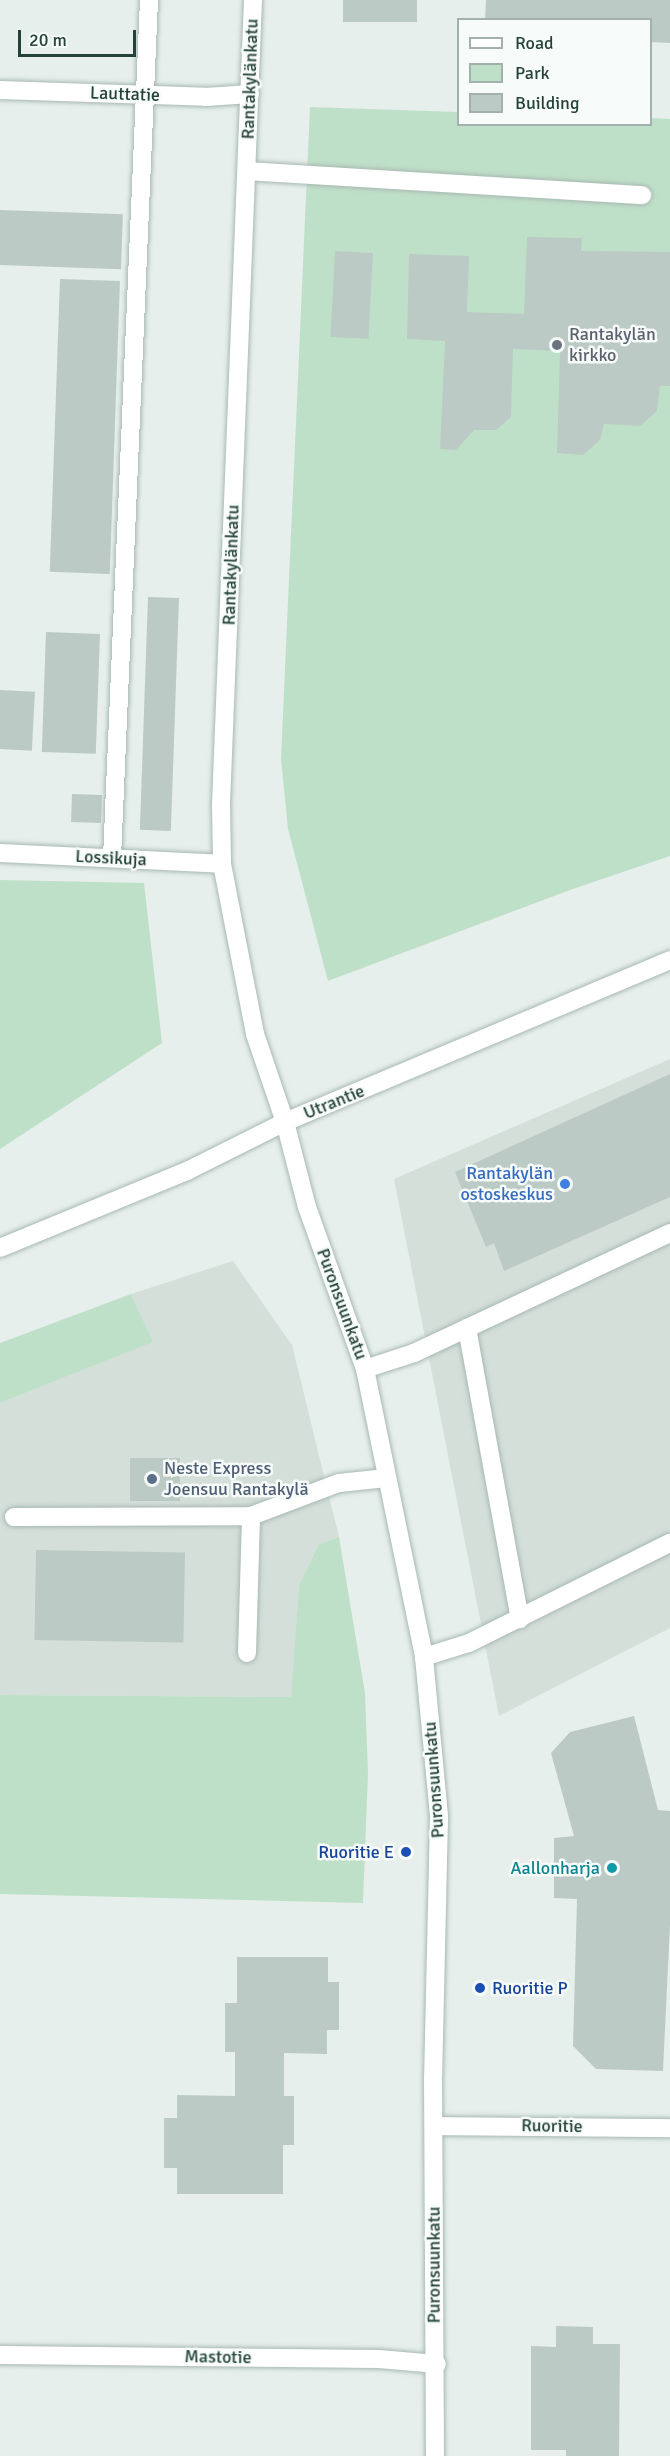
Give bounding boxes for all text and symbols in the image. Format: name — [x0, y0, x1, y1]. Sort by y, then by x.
scale bar — [21, 18, 140, 56]
street label: Rantakylänkatu — [237, 18, 263, 140]
legend — [457, 18, 652, 126]
text: 20 m — [29, 29, 67, 51]
text: Road — [515, 32, 554, 54]
text: Park — [515, 62, 550, 84]
street label: Lauttatie — [90, 82, 160, 106]
text: Building — [515, 92, 579, 114]
place label: Rantakylän kirkko — [569, 324, 656, 366]
marker: Rantakylän kirkko — [550, 338, 564, 352]
street label: Rantakylänkatu — [218, 504, 244, 626]
street label: Lossikuja — [75, 845, 147, 871]
street label: Utrantie — [300, 1080, 368, 1124]
place label: Rantakylän ostoskeskus — [460, 1163, 553, 1206]
marker: Rantakylän ostoskeskus — [558, 1177, 572, 1191]
street label: Puronsuunkatu — [312, 1245, 372, 1363]
place label: Neste Express Joensuu Rantakylä — [164, 1458, 309, 1500]
marker: Neste Express Joensuu Rantakylä — [145, 1472, 159, 1486]
street label: Puronsuunkatu — [419, 1721, 449, 1839]
place label: Ruoritie E — [318, 1841, 394, 1863]
marker: Ruoritie E — [399, 1845, 413, 1859]
place label: Aallonharja — [511, 1857, 600, 1879]
marker: Aallonharja — [605, 1861, 619, 1875]
place label: Ruoritie P — [492, 1977, 568, 1999]
marker: Ruoritie P — [473, 1981, 487, 1995]
street label: Ruoritie — [521, 2115, 583, 2137]
street label: Puronsuunkatu — [423, 2207, 445, 2323]
street label: Mastotie — [184, 2346, 252, 2368]

